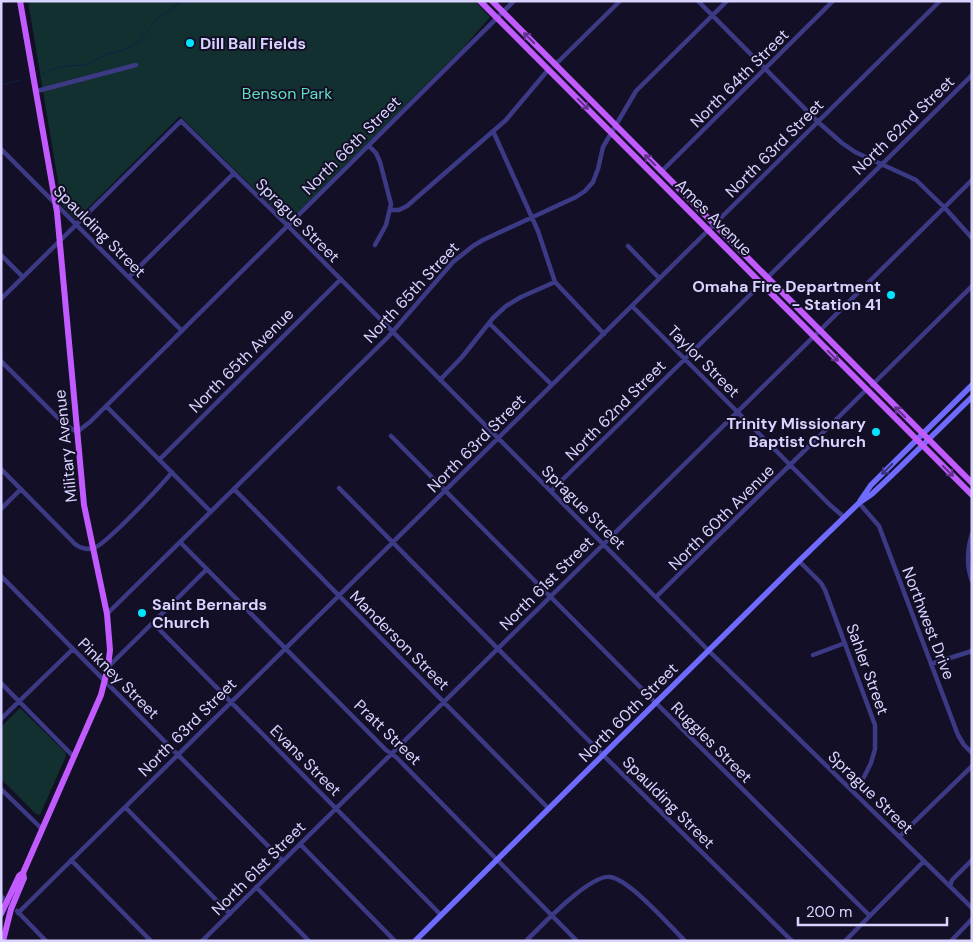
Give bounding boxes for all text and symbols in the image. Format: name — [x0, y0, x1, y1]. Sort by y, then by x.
street label: North 64th Street — [686, 25, 793, 132]
one-way arrow — [522, 32, 535, 44]
place label: Dill Ball Fields — [200, 33, 306, 54]
marker: Dill Ball Fields — [184, 37, 196, 49]
street label: North 62nd Street — [848, 71, 959, 179]
park label: Benson Park — [242, 83, 332, 104]
street label: North 66th Street — [297, 91, 405, 199]
street label: North 63rd Street — [721, 95, 828, 202]
one-way arrow — [577, 98, 589, 110]
one-way arrow — [644, 154, 656, 166]
street label: Sprague Street — [251, 174, 344, 267]
street label: Ames Avenue — [671, 174, 757, 260]
street label: Spaulding Street — [49, 181, 150, 282]
street label: North 65th Street — [359, 237, 464, 347]
place label: Omaha Fire Department - Station 41 — [692, 276, 881, 315]
marker: Omaha Fire Department - Station 41 — [885, 289, 897, 301]
street label: North 65th Avenue — [185, 304, 298, 417]
street label: Taylor Street — [663, 321, 744, 402]
one-way arrow — [826, 350, 838, 362]
street label: North 62nd Street — [561, 356, 670, 465]
street label: Military Avenue — [49, 389, 82, 503]
street label: North 63rd Street — [423, 390, 530, 497]
one-way arrow — [893, 406, 906, 418]
place label: Trinity Missionary Baptist Church — [726, 413, 866, 452]
marker: Trinity Missionary Baptist Church — [870, 426, 882, 438]
street label: North 60th Avenue — [664, 460, 779, 575]
street label: Sprague Street — [537, 461, 630, 554]
one-way arrow — [881, 462, 893, 475]
one-way arrow — [942, 465, 954, 477]
street label: North 61st Street — [495, 532, 598, 635]
street label: Northwest Drive — [897, 564, 960, 683]
street label: Manderson Street — [345, 586, 454, 695]
place label: Saint Bernards Church — [152, 594, 267, 633]
marker: Saint Bernards Church — [136, 607, 148, 619]
street label: Sahler Street — [841, 621, 894, 718]
street label: Pinkney Street — [73, 633, 164, 724]
street label: North 60th Street — [574, 658, 683, 767]
street label: North 63rd Street — [134, 674, 241, 781]
street label: Pratt Street — [349, 695, 426, 770]
street label: Ruggles Street — [666, 697, 757, 788]
street label: Evans Street — [265, 720, 346, 801]
street label: Sprague Street — [824, 746, 918, 838]
street label: Spaulding Street — [618, 752, 719, 853]
street label: North 61st Street — [207, 817, 310, 920]
scale bar — [798, 894, 947, 926]
text: 200 m — [806, 902, 852, 922]

